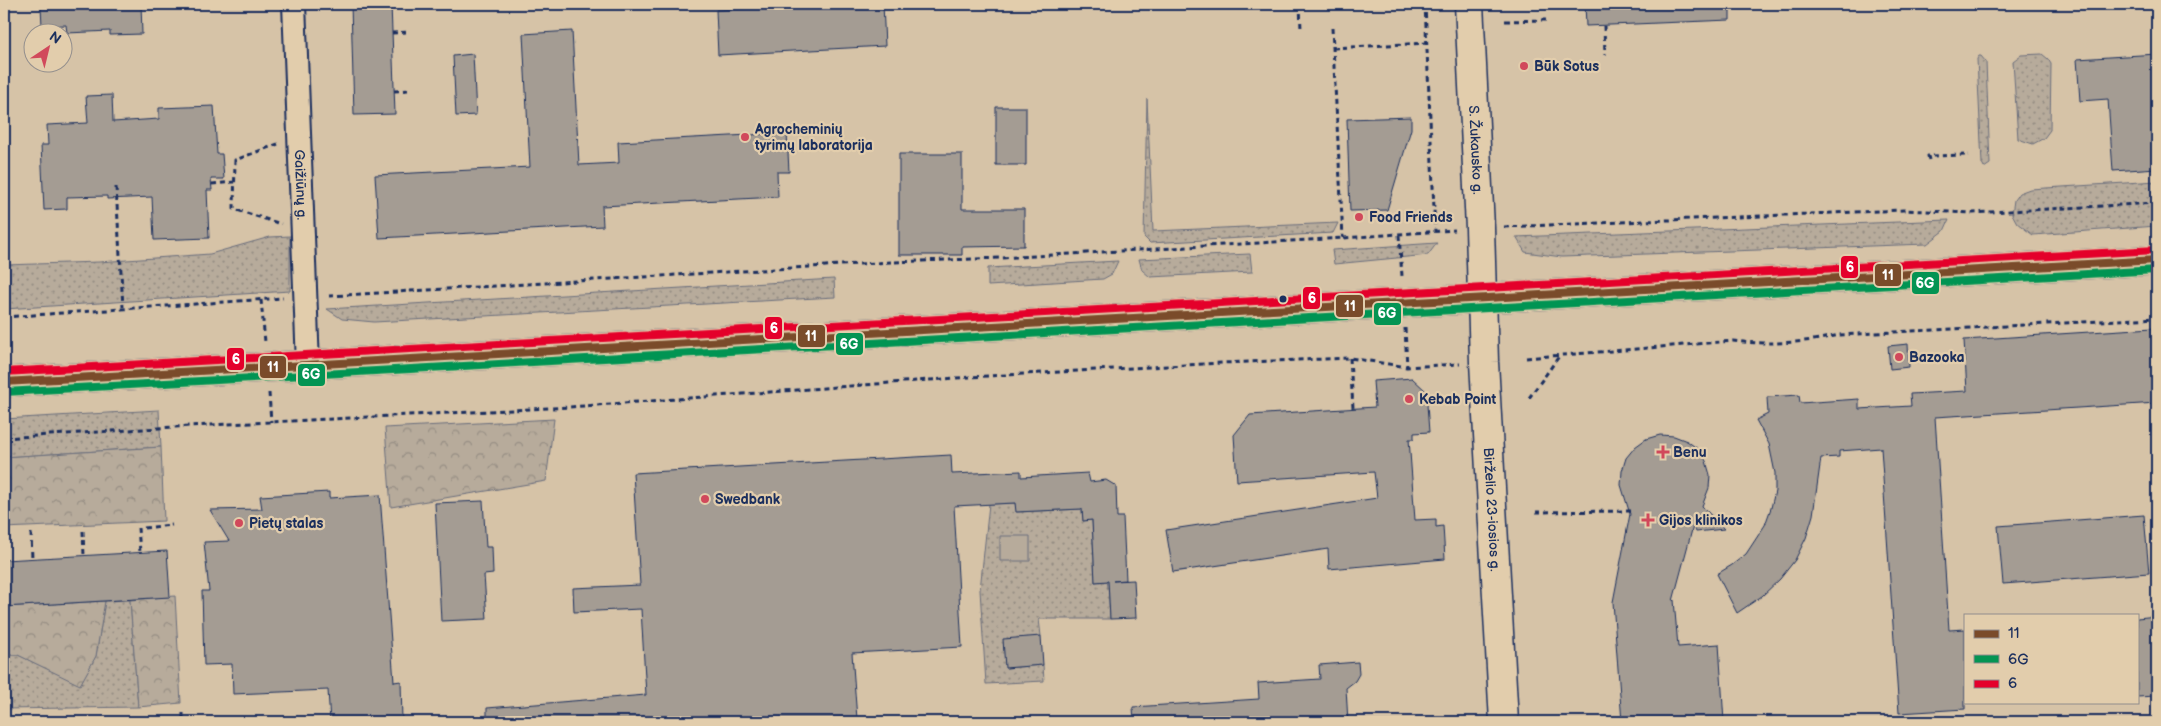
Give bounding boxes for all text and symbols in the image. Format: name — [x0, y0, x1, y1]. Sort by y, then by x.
north arrow — [22, 22, 72, 72]
text: N — [46, 28, 64, 48]
place label: Būk Sotus — [1534, 58, 1599, 75]
marker: Būk Sotus — [1518, 60, 1530, 72]
street label: S. Žukausko g. — [1465, 105, 1487, 195]
place label: Agrocheminių tyrimų laboratorija — [754, 121, 873, 154]
marker: Agrocheminių tyrimų laboratorija — [739, 131, 751, 143]
street label: Gaižiūnų g. — [291, 149, 311, 221]
place label: Food Friends — [1369, 209, 1453, 226]
marker: Food Friends — [1353, 211, 1365, 223]
line badge: 6 — [1840, 255, 1859, 279]
text: 6 — [1846, 259, 1854, 276]
line badge: 11 — [1874, 263, 1902, 287]
text: 11 — [1882, 267, 1894, 284]
line badge: 6G — [1911, 271, 1940, 295]
text: 6G — [1916, 275, 1934, 292]
line badge: 6 — [1302, 286, 1321, 310]
text: 6 — [1308, 290, 1316, 307]
unlabelled marker — [1278, 294, 1288, 304]
line badge: 11 — [1335, 294, 1364, 318]
text: 11 — [1344, 298, 1356, 315]
line badge: 6G — [1373, 302, 1402, 326]
text: 6G — [1378, 305, 1396, 322]
line badge: 6 — [764, 316, 783, 340]
text: 6 — [770, 320, 778, 337]
line badge: 11 — [797, 324, 826, 348]
text: 11 — [805, 328, 817, 345]
line badge: 6G — [835, 332, 864, 356]
text: 6G — [840, 336, 858, 353]
line badge: 6 — [226, 347, 245, 371]
place label: Bazooka — [1909, 349, 1965, 366]
text: 6 — [232, 351, 240, 368]
marker: Bazooka — [1893, 351, 1905, 363]
line badge: 11 — [259, 355, 287, 379]
text: 11 — [267, 359, 279, 376]
line badge: 6G — [297, 363, 326, 387]
text: 6G — [302, 366, 320, 383]
place label: Kebab Point — [1419, 391, 1497, 408]
marker: Kebab Point — [1403, 393, 1415, 405]
place label: Benu — [1673, 444, 1707, 461]
marker: Benu — [1657, 446, 1669, 458]
street label: Birželio 23-iosios g. — [1480, 447, 1504, 572]
place label: Swedbank — [715, 491, 781, 508]
marker: Swedbank — [699, 493, 711, 505]
place label: Gijos klinikos — [1659, 512, 1743, 529]
marker: Gijos klinikos — [1641, 513, 1655, 527]
place label: Pietų stalas — [249, 515, 323, 532]
marker: Pietų stalas — [233, 517, 245, 529]
legend — [1964, 614, 2138, 704]
text: 11 — [2008, 624, 2020, 643]
text: 6G — [2008, 650, 2028, 669]
text: 6 — [2008, 674, 2017, 693]

